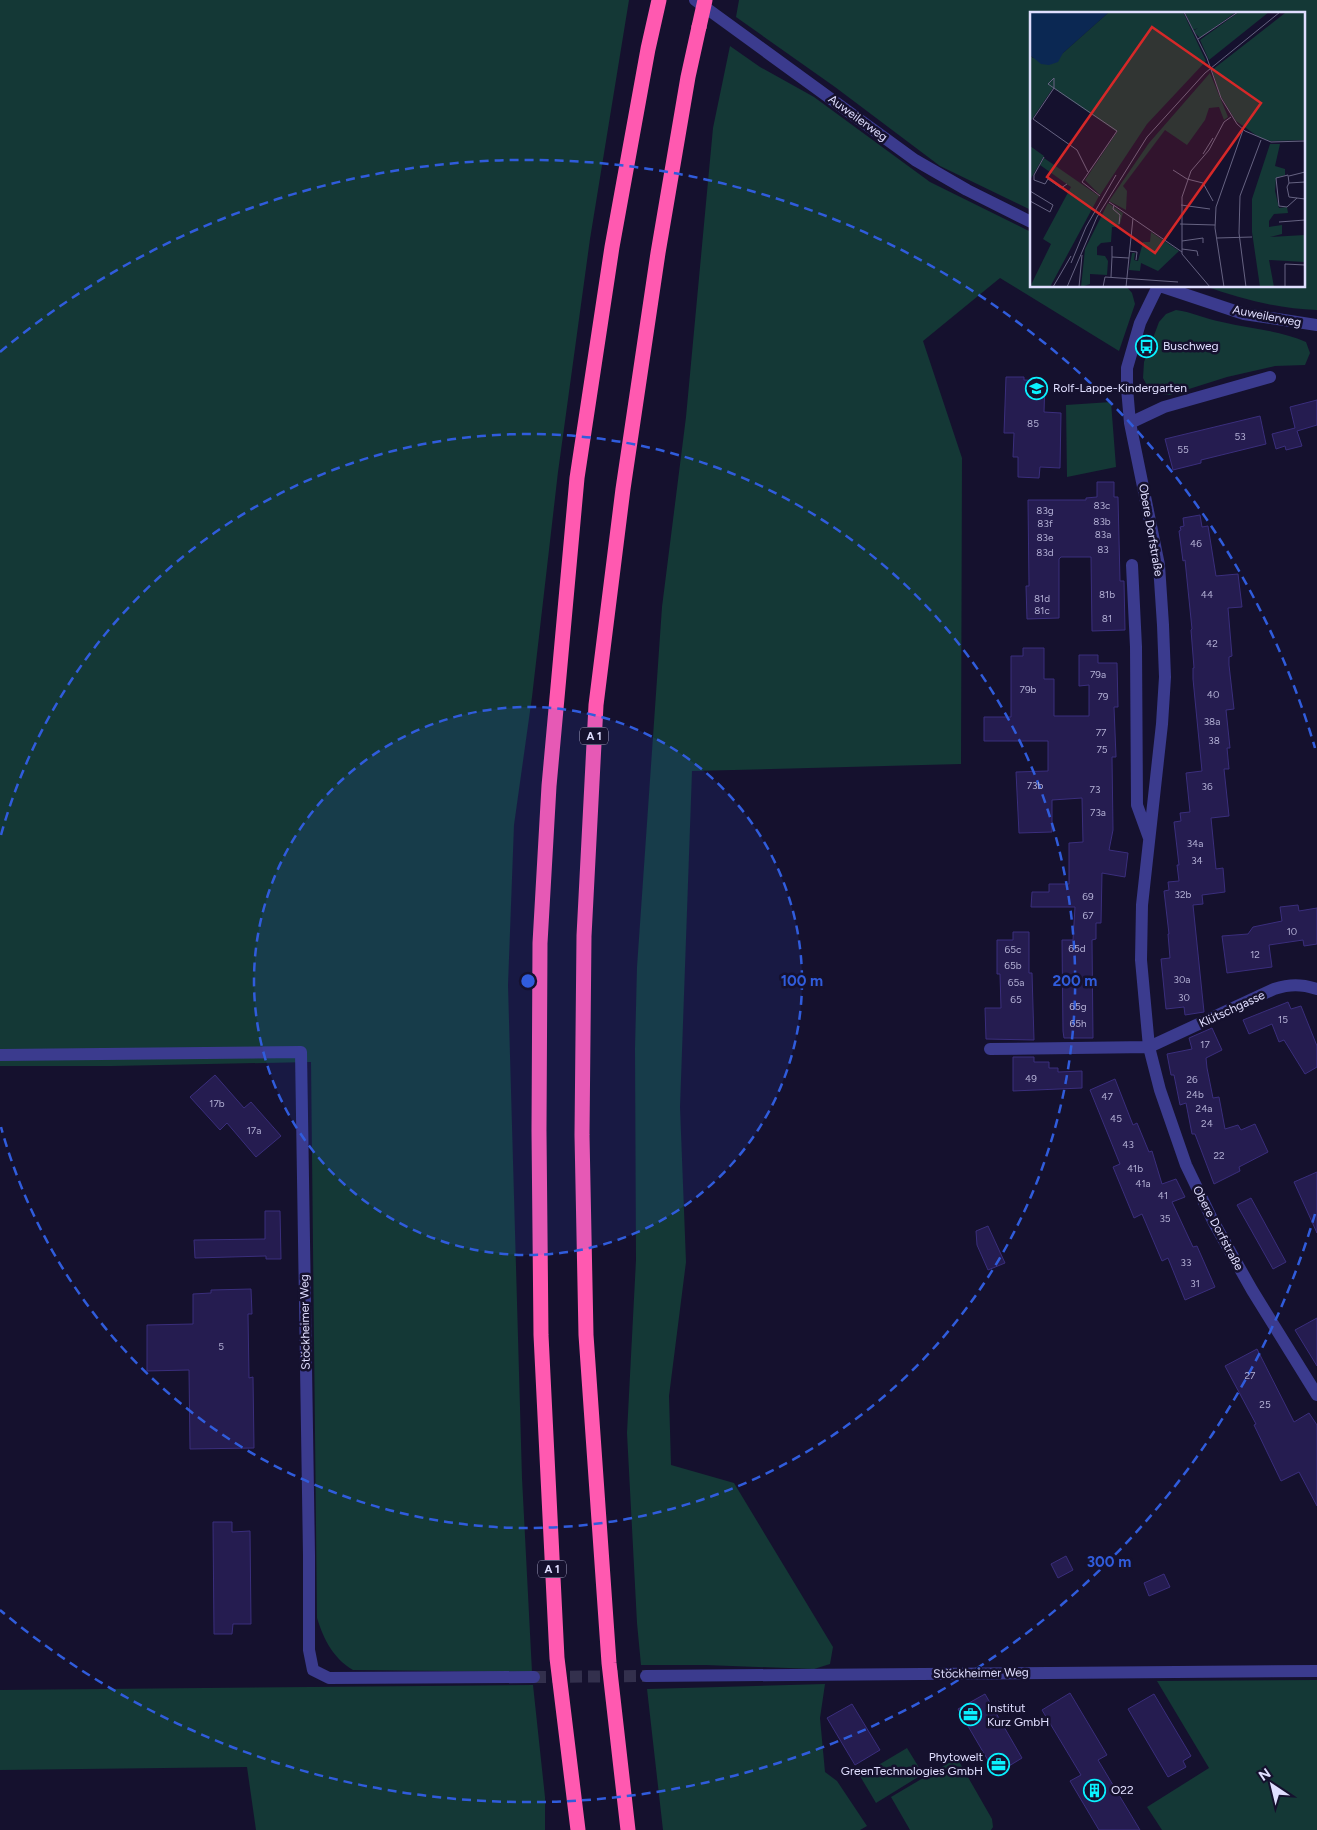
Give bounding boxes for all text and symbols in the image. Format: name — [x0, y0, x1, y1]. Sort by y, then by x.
inset map — [1030, 12, 1304, 288]
street label: Auweilerweg — [826, 92, 890, 144]
street label: Auweilerweg — [1232, 302, 1302, 330]
bus stop icon: Buschweg — [1135, 334, 1159, 358]
place label: Buschweg — [1163, 339, 1219, 353]
school or university icon: Rolf-Lappe-Kindergarten — [1025, 376, 1049, 400]
place label: Rolf-Lappe-Kindergarten — [1053, 381, 1187, 395]
house number: 85 — [1027, 417, 1039, 430]
house number: 53 — [1234, 430, 1246, 443]
house number: 55 — [1177, 443, 1189, 456]
street label: Obere Dorfstraße — [1136, 483, 1166, 578]
house number: 83c — [1094, 499, 1111, 512]
house number: 83g — [1036, 504, 1054, 517]
house number: 83b — [1093, 515, 1111, 528]
house number: 83f — [1037, 517, 1053, 530]
house number: 83a — [1095, 528, 1111, 541]
house number: 83e — [1036, 531, 1054, 544]
house number: 46 — [1190, 537, 1202, 550]
house number: 83 — [1097, 543, 1109, 556]
house number: 83d — [1036, 546, 1054, 559]
house number: 81b — [1099, 588, 1115, 601]
house number: 44 — [1201, 588, 1213, 601]
house number: 81d — [1034, 592, 1050, 605]
house number: 81c — [1034, 604, 1050, 617]
house number: 81 — [1102, 612, 1112, 625]
house number: 42 — [1206, 637, 1218, 650]
house number: 79a — [1090, 668, 1106, 681]
house number: 79b — [1020, 683, 1037, 696]
house number: 40 — [1207, 688, 1219, 701]
house number: 79 — [1097, 690, 1109, 703]
house number: 38a — [1204, 715, 1220, 728]
house number: 77 — [1096, 726, 1107, 739]
road number: A 1 — [580, 728, 608, 744]
house number: 38 — [1208, 734, 1220, 747]
house number: 75 — [1096, 743, 1108, 756]
house number: 73b — [1027, 779, 1043, 792]
house number: 36 — [1201, 780, 1213, 793]
house number: 73 — [1090, 783, 1100, 796]
house number: 73a — [1090, 806, 1106, 819]
house number: 34a — [1187, 837, 1203, 850]
house number: 34 — [1191, 854, 1203, 867]
house number: 32b — [1175, 888, 1192, 901]
house number: 69 — [1082, 890, 1094, 903]
house number: 67 — [1082, 909, 1094, 922]
house number: 10 — [1287, 925, 1297, 938]
house number: 65d — [1068, 942, 1086, 955]
house number: 65c — [1005, 943, 1022, 956]
house number: 12 — [1250, 948, 1260, 961]
house number: 65b — [1004, 959, 1022, 972]
centre of rings — [519, 972, 537, 990]
text: 100 m — [781, 972, 823, 990]
text: 200 m — [1053, 972, 1097, 990]
house number: 30a — [1174, 973, 1190, 986]
house number: 65a — [1008, 976, 1024, 989]
street label: Klütschgasse — [1197, 987, 1267, 1030]
house number: 30 — [1178, 991, 1190, 1004]
house number: 65 — [1010, 993, 1022, 1006]
house number: 65g — [1069, 1000, 1087, 1013]
house number: 15 — [1278, 1013, 1288, 1026]
house number: 65h — [1070, 1017, 1087, 1030]
house number: 17 — [1200, 1038, 1210, 1051]
house number: 49 — [1025, 1072, 1037, 1085]
house number: 26 — [1186, 1073, 1198, 1086]
house number: 24b — [1186, 1088, 1204, 1101]
house number: 47 — [1101, 1090, 1113, 1103]
house number: 17b — [209, 1097, 225, 1110]
house number: 24a — [1196, 1102, 1212, 1115]
house number: 45 — [1110, 1112, 1122, 1125]
house number: 24 — [1201, 1117, 1213, 1130]
house number: 17a — [247, 1124, 261, 1137]
house number: 43 — [1122, 1138, 1134, 1151]
house number: 22 — [1213, 1149, 1225, 1162]
house number: 41b — [1127, 1162, 1143, 1175]
house number: 41a — [1135, 1177, 1151, 1190]
street label: Obere Dorfstraße — [1190, 1183, 1246, 1273]
house number: 41 — [1158, 1189, 1168, 1202]
house number: 35 — [1159, 1212, 1171, 1225]
house number: 33 — [1181, 1256, 1191, 1269]
street label: Stöckheimer Weg — [297, 1274, 313, 1370]
house number: 31 — [1190, 1277, 1200, 1290]
house number: 5 — [218, 1340, 224, 1353]
house number: 27 — [1245, 1369, 1256, 1382]
house number: 25 — [1259, 1398, 1271, 1411]
text: 300 m — [1087, 1553, 1131, 1571]
road number: A 1 — [538, 1560, 566, 1578]
street label: Stöckheimer Weg — [933, 1665, 1029, 1681]
place label: Institut Kurz GmbH — [987, 1701, 1049, 1729]
office icon: Institut Kurz GmbH — [959, 1703, 983, 1727]
place label: Phytowelt GreenTechnologies GmbH — [841, 1750, 983, 1778]
office icon: Phytowelt GreenTechnologies GmbH — [987, 1752, 1011, 1776]
north arrow — [1247, 1760, 1297, 1810]
text: N — [1256, 1765, 1274, 1785]
building icon: O22 — [1083, 1778, 1107, 1802]
place label: O22 — [1111, 1783, 1134, 1797]

